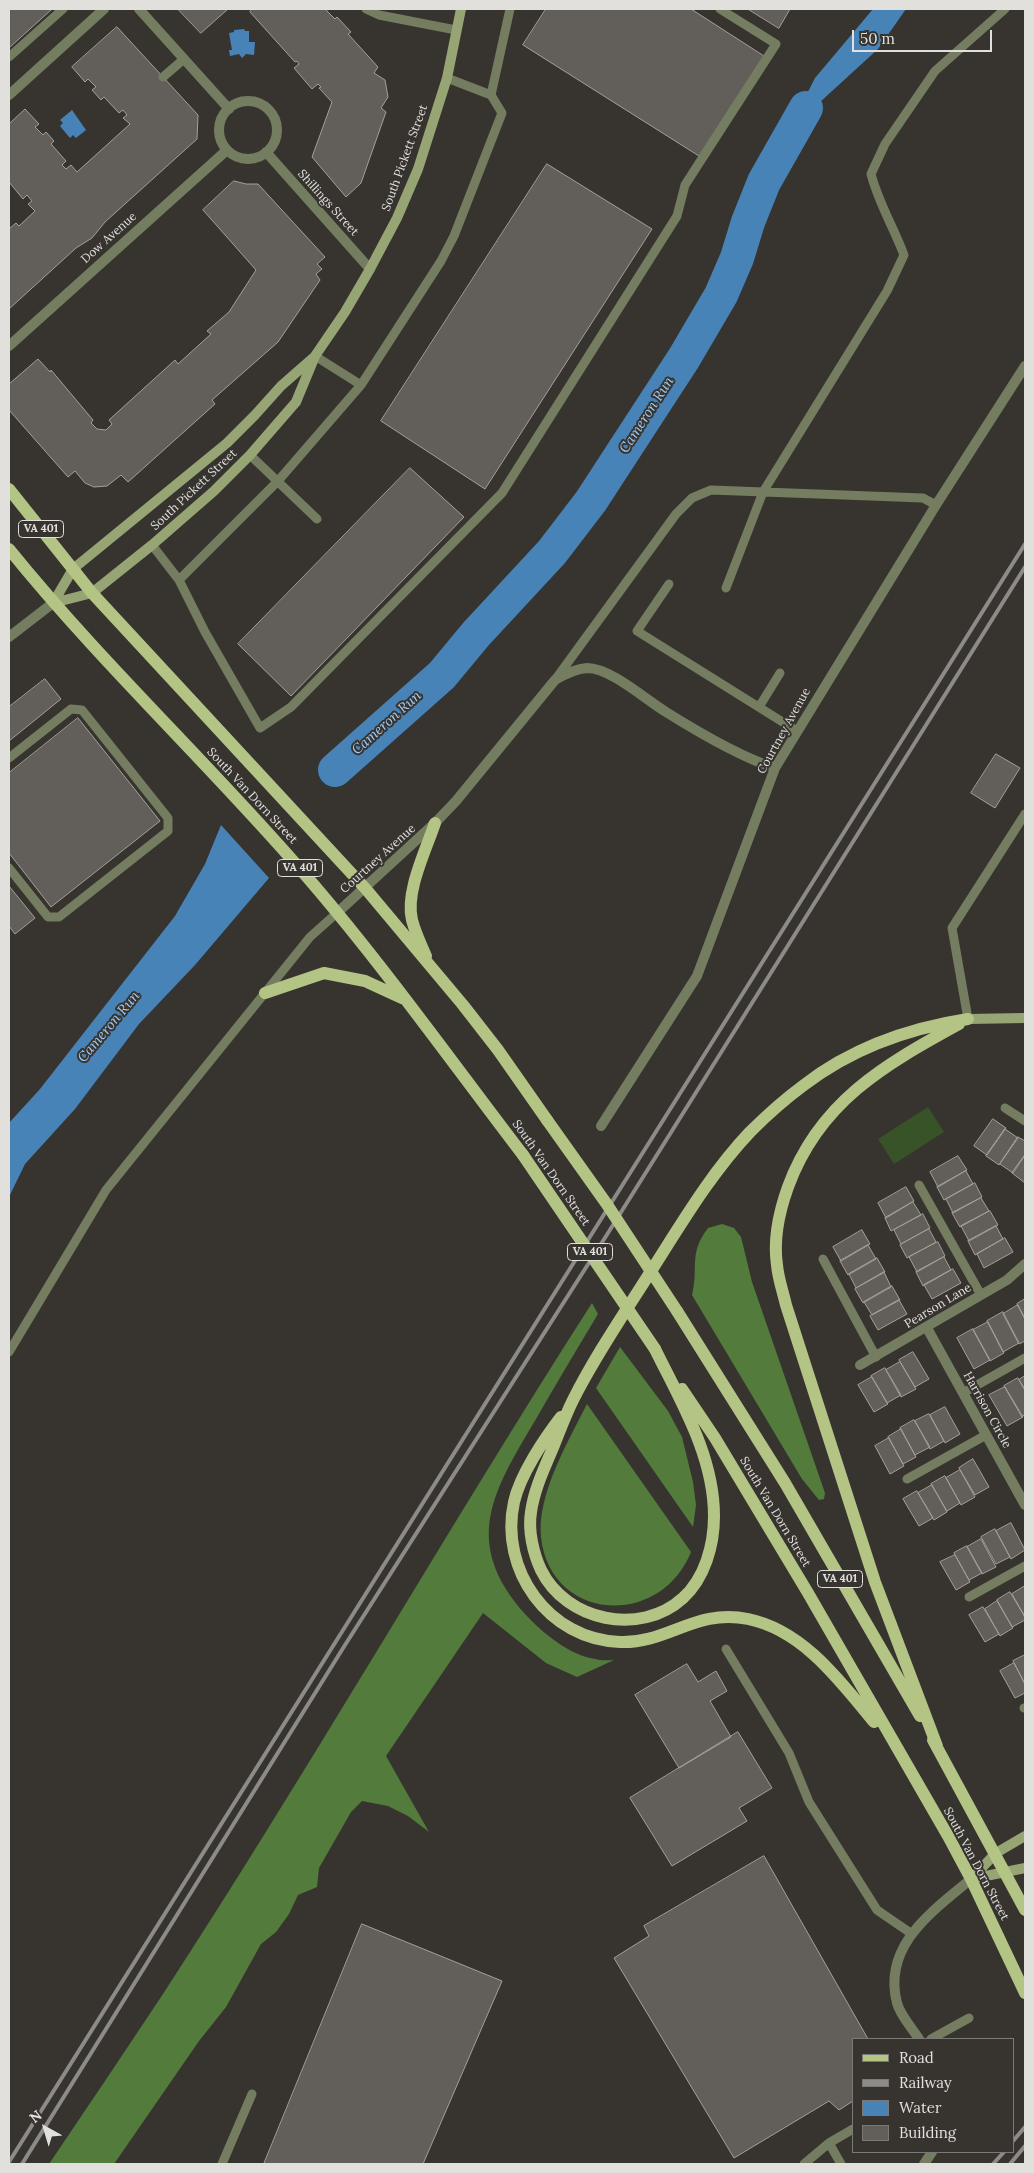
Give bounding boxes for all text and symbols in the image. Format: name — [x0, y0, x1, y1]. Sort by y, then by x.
scale bar — [854, 20, 994, 52]
text: 50 m — [860, 29, 895, 48]
street label: South Pickett Street — [379, 103, 431, 213]
street label: Shillings Street — [295, 167, 361, 239]
street label: Dow Avenue — [78, 209, 140, 267]
water label: Cameron Run — [616, 374, 678, 456]
street label: South Pickett Street — [148, 446, 240, 534]
road number: VA 401 — [18, 520, 64, 538]
street label: Courtney Avenue — [754, 685, 814, 777]
water label: Cameron Run — [349, 687, 425, 759]
street label: South Van Dorn Street — [204, 745, 300, 847]
street label: Courtney Avenue — [337, 821, 419, 897]
road number: VA 401 — [278, 860, 322, 876]
water label: Cameron Run — [74, 988, 144, 1066]
street label: South Van Dorn Street — [509, 1117, 593, 1229]
road number: VA 401 — [568, 1244, 612, 1260]
street label: Pearson Lane — [902, 1280, 974, 1332]
street label: Harrison Circle — [960, 1369, 1014, 1451]
street label: South Van Dorn Street — [736, 1454, 814, 1570]
road number: VA 401 — [818, 1570, 862, 1588]
street label: South Van Dorn Street — [940, 1805, 1012, 1923]
legend — [852, 2038, 1014, 2153]
text: Road — [899, 2048, 934, 2067]
text: Railway — [899, 2073, 952, 2092]
text: Water — [899, 2098, 941, 2117]
north arrow — [20, 2103, 70, 2153]
text: N — [26, 2106, 45, 2127]
text: Building — [899, 2123, 956, 2142]

